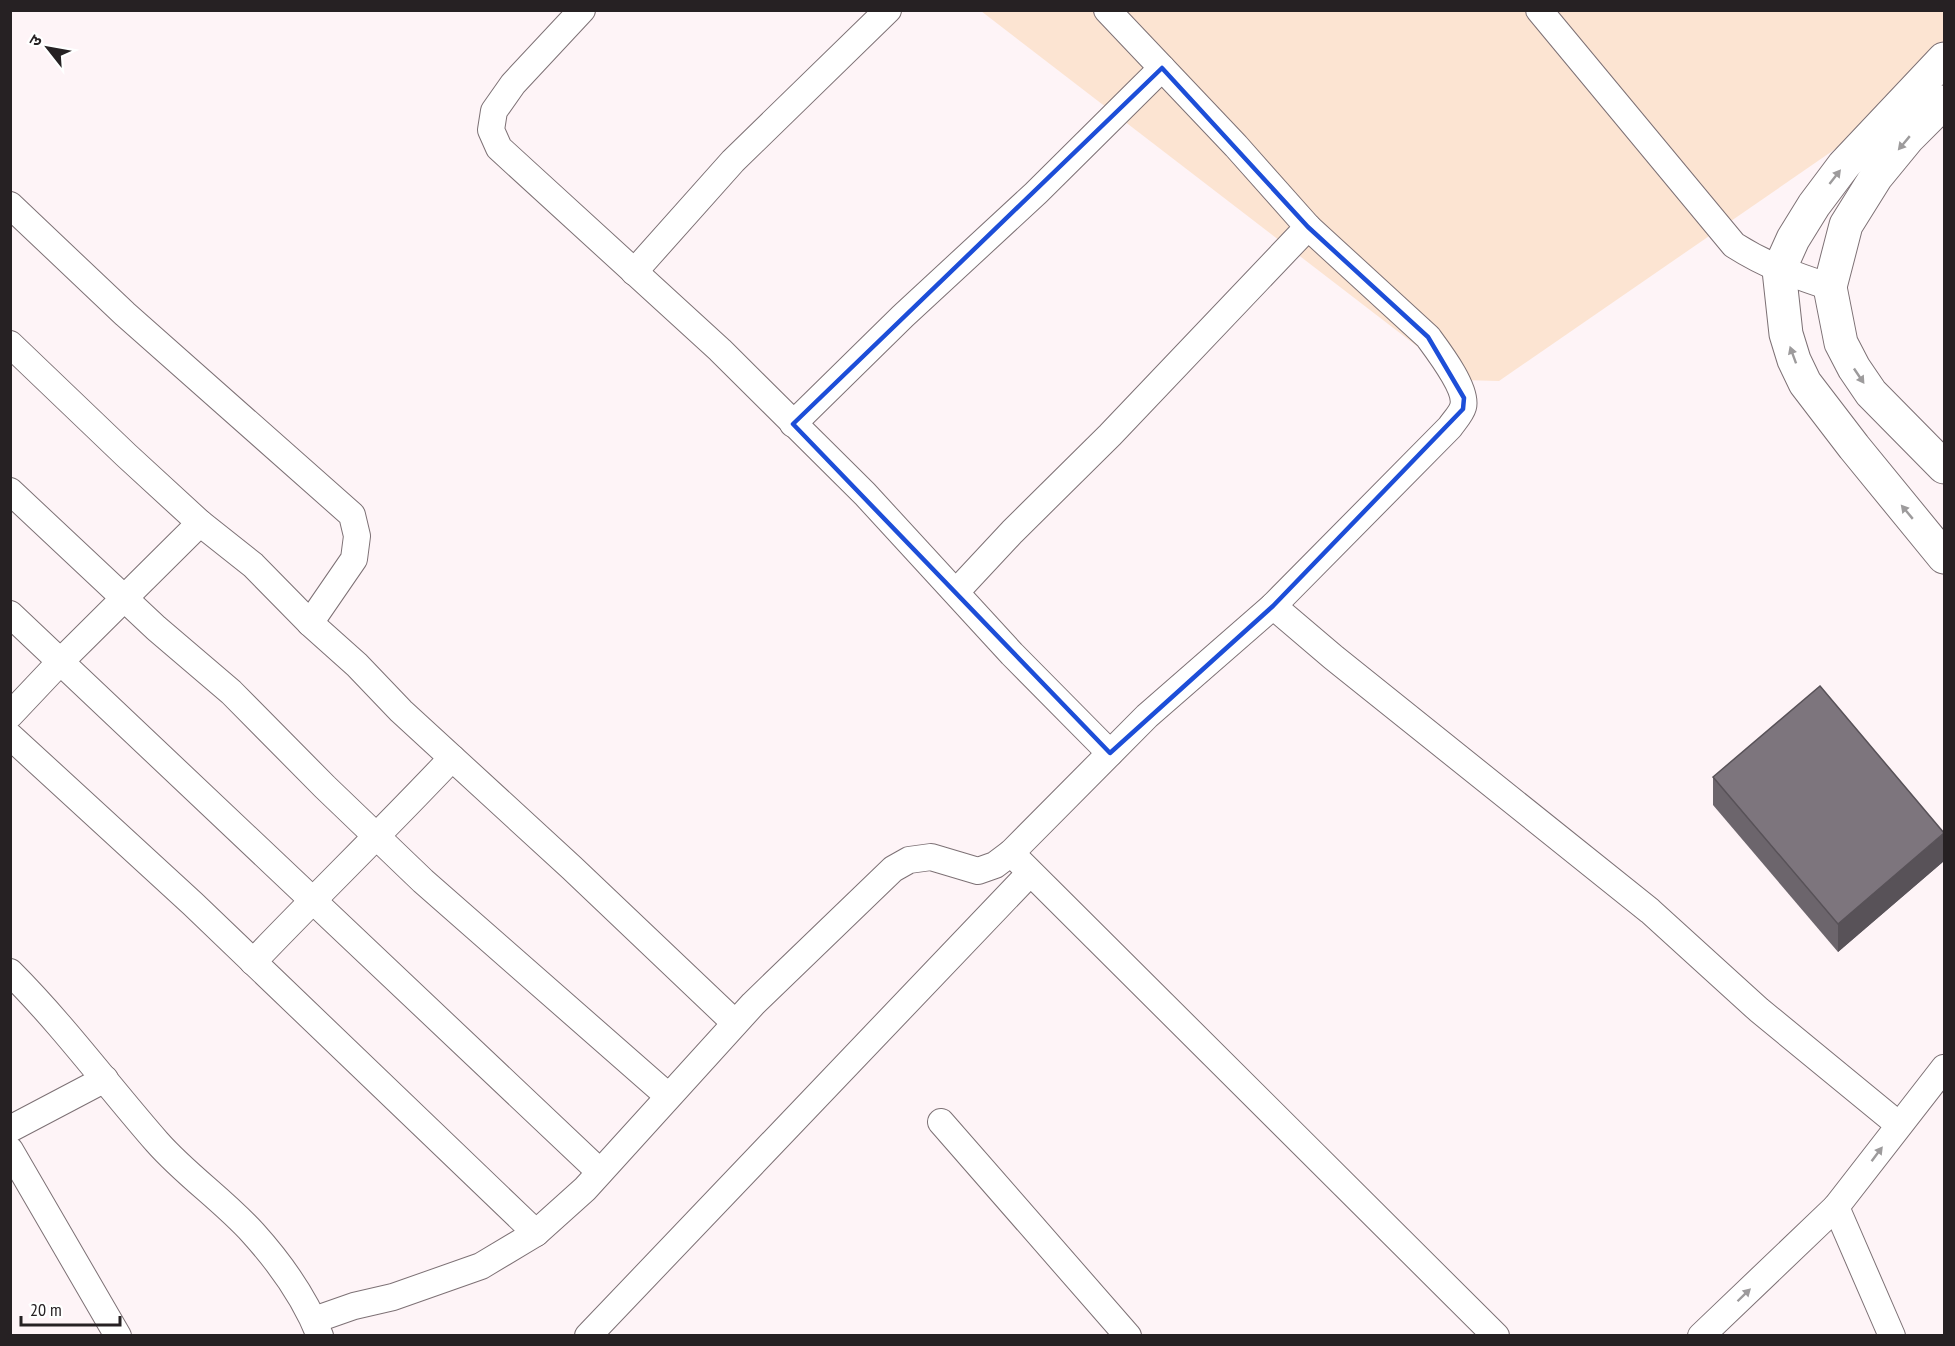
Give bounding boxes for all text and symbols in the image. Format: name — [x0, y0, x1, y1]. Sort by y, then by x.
north arrow — [18, 18, 78, 78]
text: उ — [24, 31, 46, 49]
one-way arrow — [1897, 135, 1910, 151]
one-way arrow — [1828, 170, 1840, 185]
one-way arrow — [1787, 346, 1797, 364]
one-way arrow — [1853, 367, 1865, 383]
one-way arrow — [1901, 504, 1914, 520]
one-way arrow — [1871, 1146, 1883, 1162]
one-way arrow — [1736, 1288, 1751, 1302]
scale bar — [21, 1289, 120, 1327]
text: 20 m — [30, 1298, 62, 1321]

